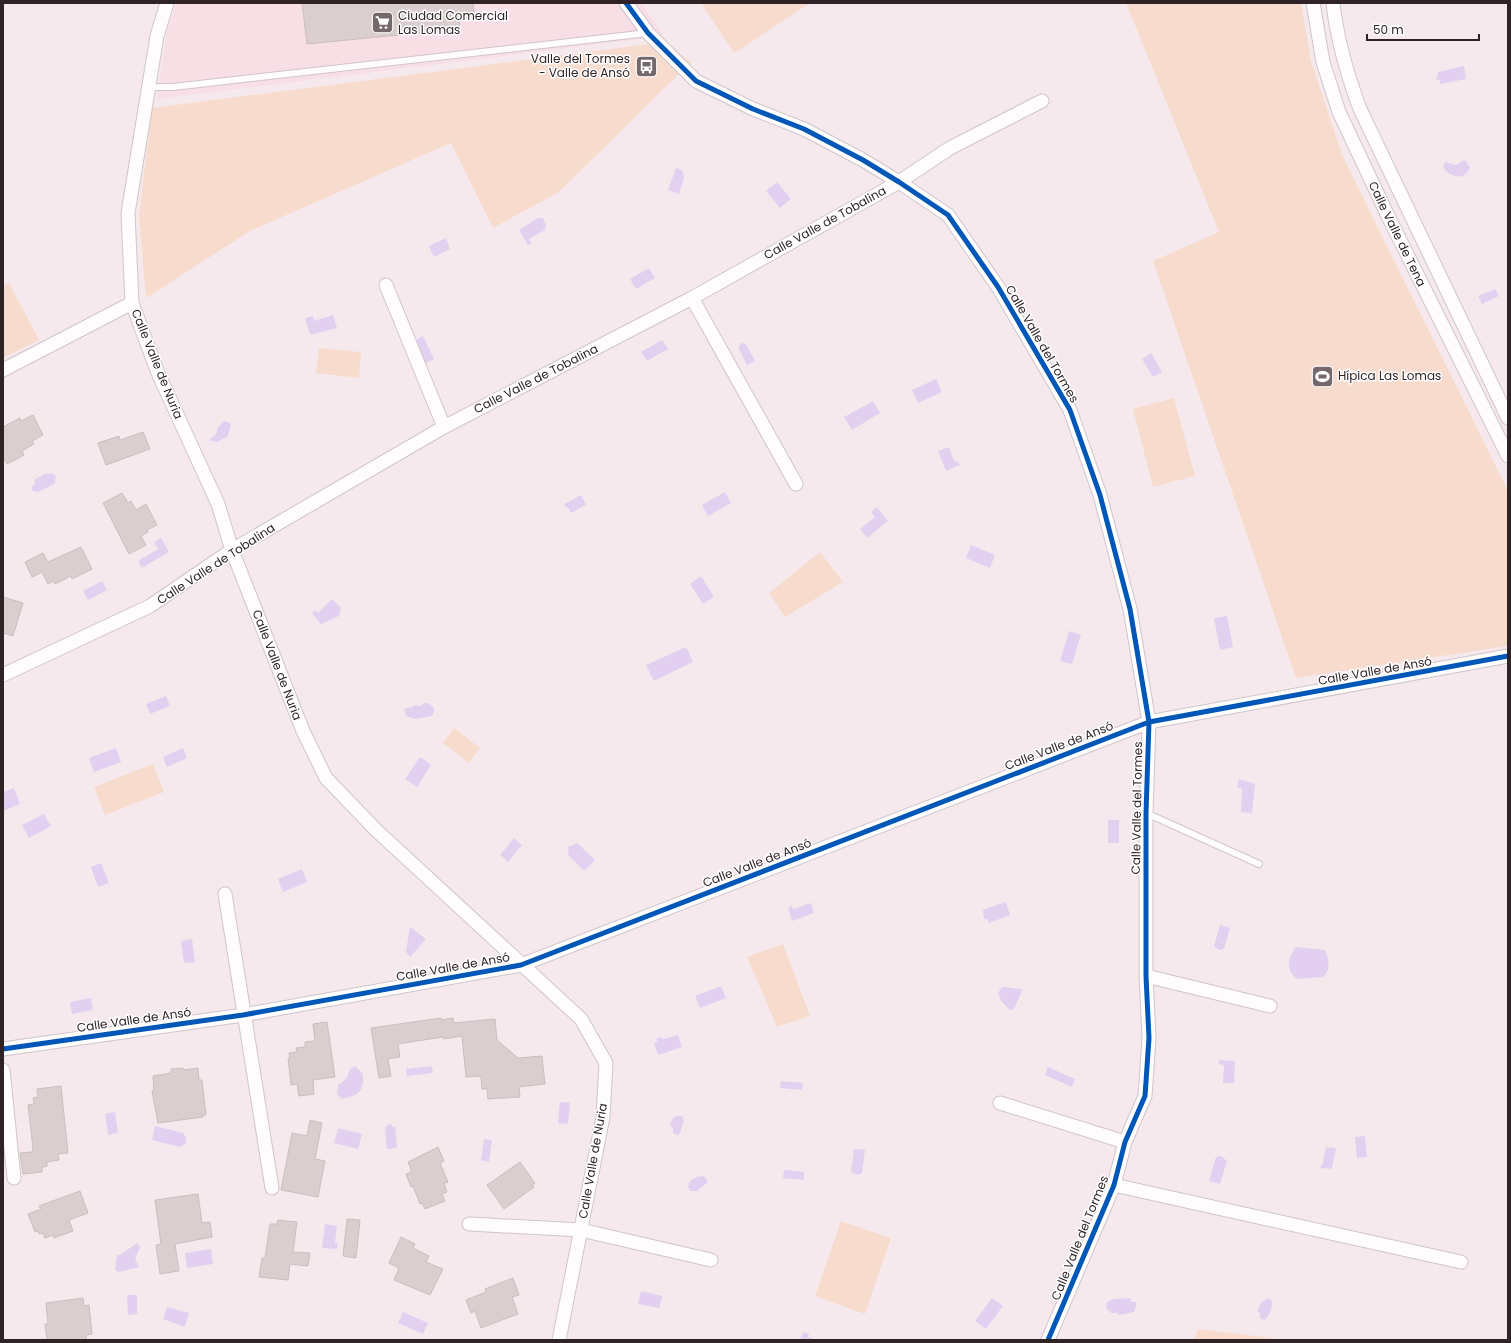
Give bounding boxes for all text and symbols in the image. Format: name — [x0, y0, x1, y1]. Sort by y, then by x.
place label: Ciudad Comercial Las Lomas — [398, 7, 508, 38]
supermarket icon: Ciudad Comercial Las Lomas — [369, 10, 395, 36]
scale bar — [1367, 16, 1479, 42]
text: 50 m — [1373, 21, 1404, 38]
place label: Valle del Tormes - Valle de Ansó — [531, 50, 630, 81]
bus stop icon: Valle del Tormes - Valle de Ansó — [633, 53, 659, 79]
street label: Calle Valle de Tena — [1365, 178, 1430, 289]
street label: Calle Valle de Tobalina — [760, 182, 889, 263]
street label: Calle Valle del Tormes — [1002, 282, 1083, 406]
street label: Calle Valle de Nuria — [128, 306, 187, 421]
street label: Calle Valle de Tobalina — [471, 340, 601, 417]
sports icon: Hípica Las Lomas — [1309, 363, 1335, 389]
place label: Hípica Las Lomas — [1338, 367, 1441, 384]
street label: Calle Valle de Tobalina — [153, 519, 278, 608]
street label: Calle Valle de Nuria — [249, 607, 306, 723]
street label: Calle Valle de Ansó — [1317, 652, 1433, 689]
street label: Calle Valle de Ansó — [1002, 717, 1116, 774]
street label: Calle Valle del Tormes — [1127, 741, 1146, 875]
street label: Calle Valle de Ansó — [700, 834, 814, 891]
street label: Calle Valle de Ansó — [395, 948, 511, 985]
street label: Calle Valle de Ansó — [76, 1003, 192, 1036]
street label: Calle Valle de Nuria — [574, 1102, 611, 1220]
street label: Calle Valle del Tormes — [1047, 1173, 1112, 1303]

